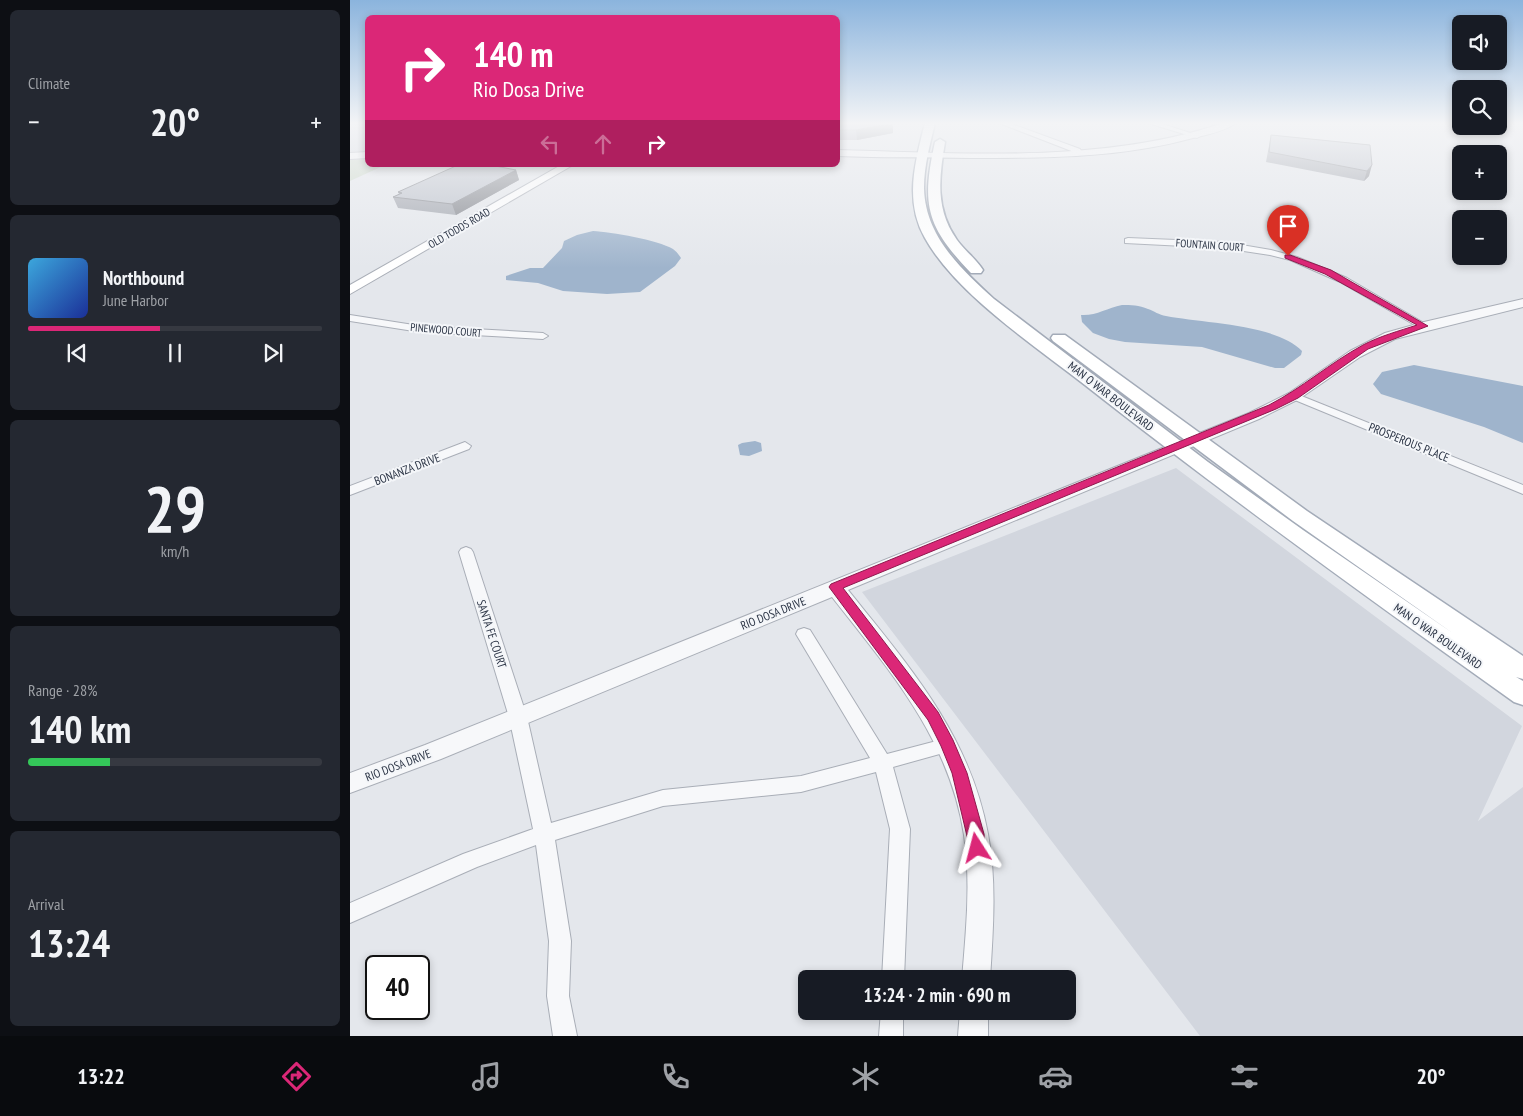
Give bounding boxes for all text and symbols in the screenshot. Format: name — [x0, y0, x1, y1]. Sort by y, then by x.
map controls — [1452, 15, 1507, 265]
button: sound — [1452, 15, 1507, 70]
text: 140 m — [473, 31, 554, 77]
icon: right — [390, 35, 455, 100]
text: Climate — [28, 73, 70, 93]
text: Rio Dosa Drive — [473, 75, 584, 103]
button: search — [1452, 80, 1507, 135]
text: 20° — [150, 97, 200, 146]
text: − — [28, 103, 40, 140]
text: + — [310, 103, 322, 140]
icon: left — [536, 130, 564, 158]
icon: ahead — [589, 130, 617, 158]
icon: right — [642, 130, 670, 158]
button: + — [1452, 145, 1507, 200]
street label: OLD TODDS ROAD — [425, 204, 493, 251]
pin — [1267, 205, 1309, 256]
button: − — [1452, 210, 1507, 265]
icon: arrive — [1274, 212, 1302, 240]
street label: FOUNTAIN COURT — [1175, 236, 1245, 254]
text: Northbound — [103, 266, 184, 290]
text: June Harbor — [103, 290, 168, 310]
street label: PINEWOOD COURT — [410, 320, 482, 340]
icon: previous — [63, 339, 91, 367]
icon: pause — [161, 339, 189, 367]
icon: next — [259, 339, 287, 367]
street label: MAN O WAR BOULEVARD — [1065, 358, 1157, 434]
street label: PROSPEROUS PLACE — [1367, 419, 1451, 465]
street label: BONANZA DRIVE — [372, 450, 442, 488]
text: 29 — [144, 466, 206, 550]
text: km/h — [161, 541, 189, 561]
street label: RIO DOSA DRIVE — [738, 593, 808, 633]
street label: SANTA FE COURT — [474, 598, 510, 671]
street label: MAN O WAR BOULEVARD — [1391, 600, 1485, 672]
text: Range · 28% — [28, 680, 97, 700]
text: 140 km — [28, 704, 131, 753]
street label: RIO DOSA DRIVE — [363, 746, 433, 784]
position arrow — [950, 821, 1002, 873]
text: Arrival — [28, 894, 64, 914]
text: 13:24 — [28, 918, 110, 967]
speed limit sign: 40 — [365, 955, 430, 1020]
text: 13:24 · 2 min · 690 m — [864, 983, 1010, 1007]
icon: directions — [279, 1059, 314, 1094]
icon: music — [469, 1059, 504, 1094]
icon: phone — [658, 1059, 693, 1094]
icon: climate — [848, 1059, 883, 1094]
icon: car — [1038, 1059, 1073, 1094]
icon: filters — [1227, 1059, 1262, 1094]
text: 13:22 — [77, 1062, 125, 1090]
text: 20° — [1417, 1062, 1446, 1090]

